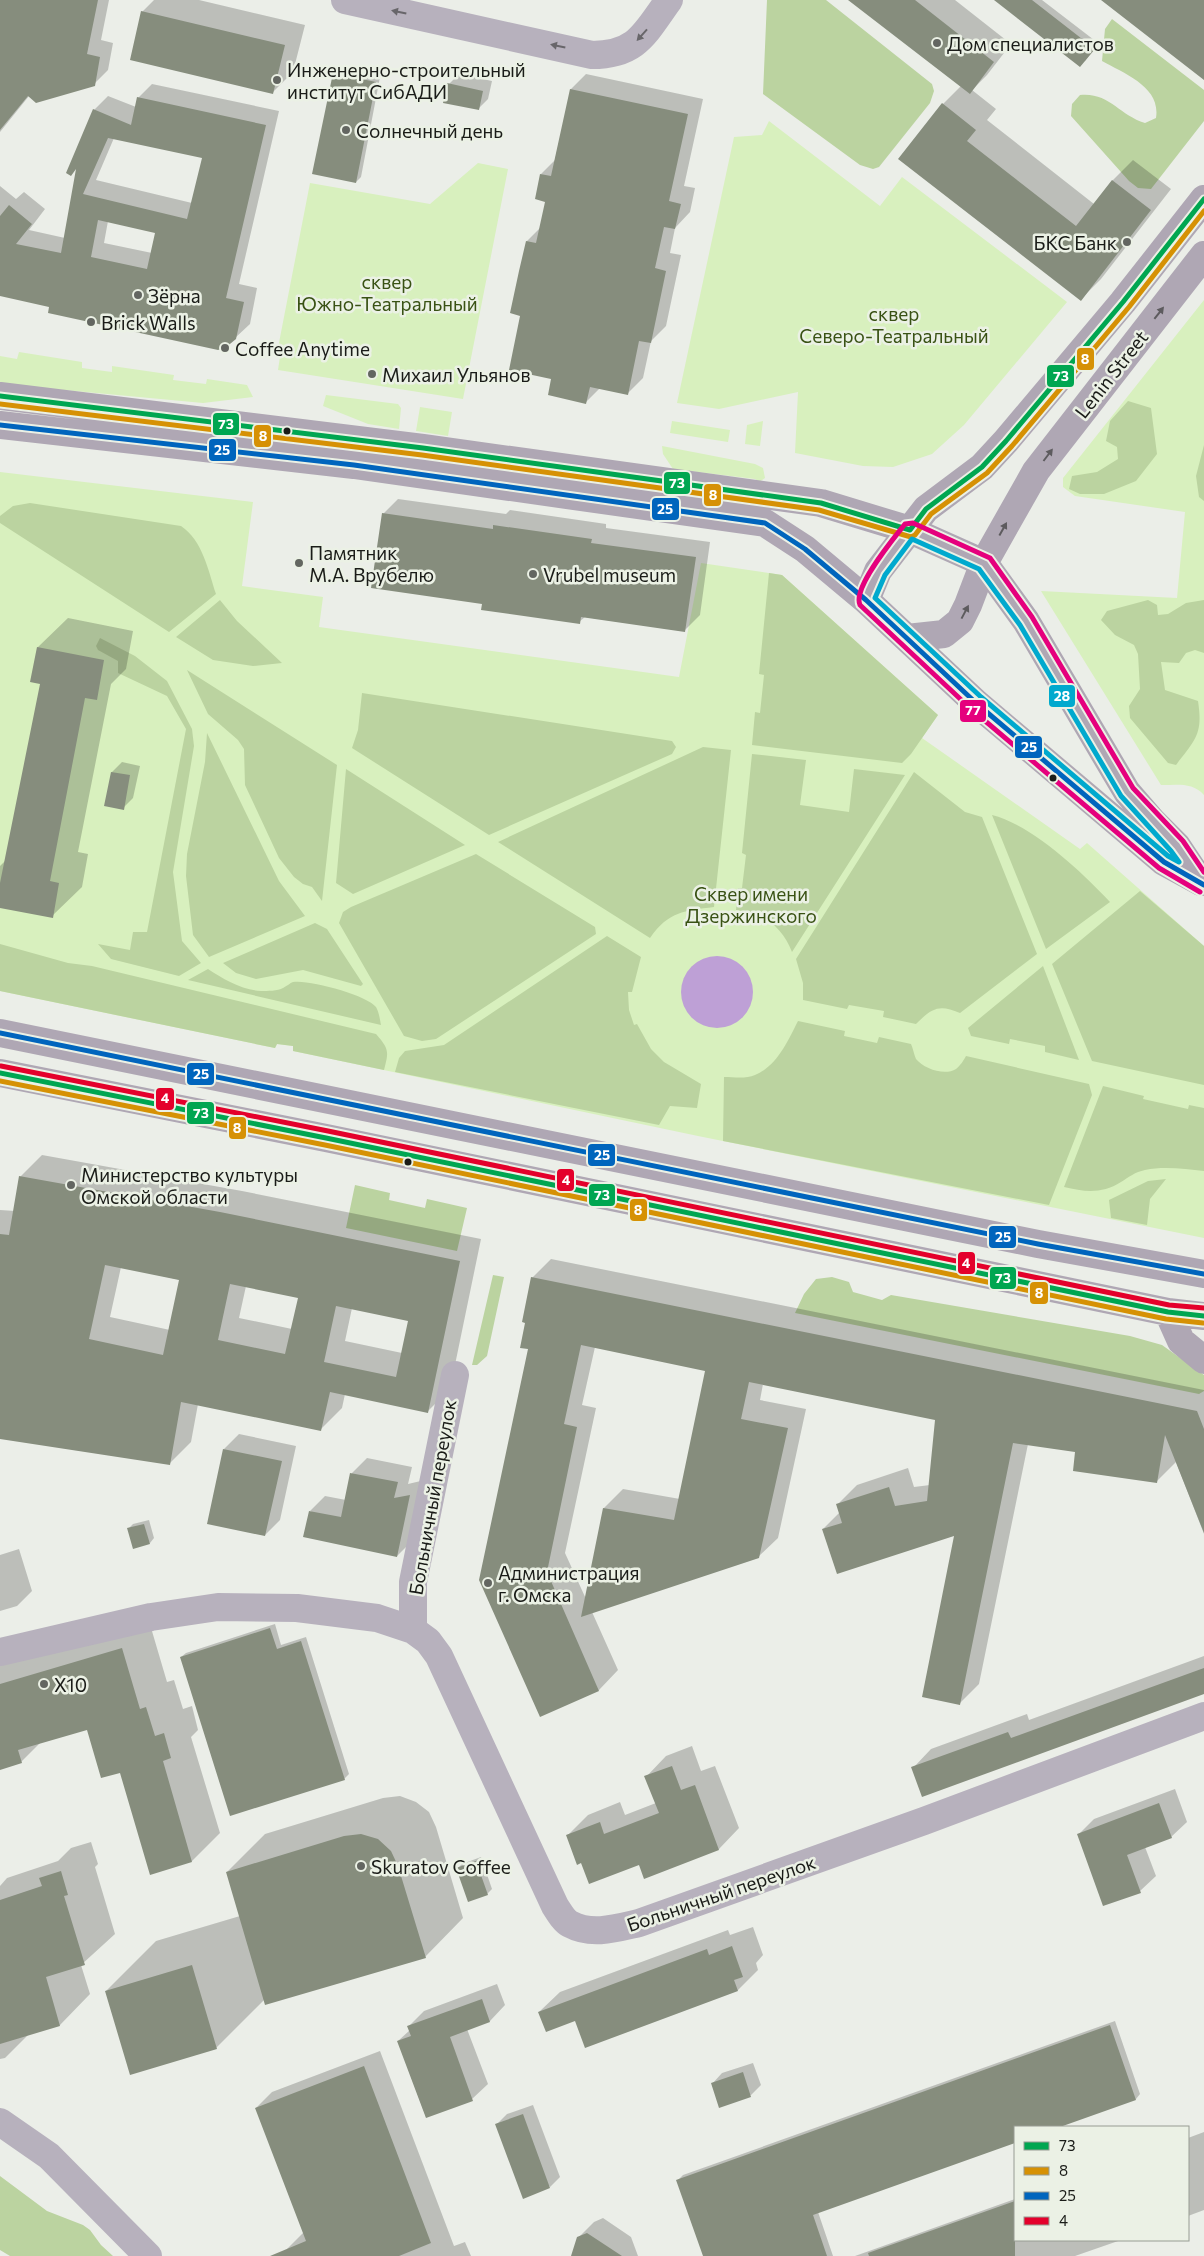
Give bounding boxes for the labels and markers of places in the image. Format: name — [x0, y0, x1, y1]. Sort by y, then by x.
place label: Дом специалистов — [947, 32, 1114, 55]
marker: Дом специалистов — [931, 37, 943, 49]
place label: Инженерно-строительный институт СибАДИ — [287, 58, 526, 103]
marker: Инженерно-строительный институт СибАДИ — [271, 74, 283, 86]
place label: Солнечный день — [356, 119, 503, 142]
marker: Солнечный день — [340, 124, 352, 136]
place label: БКС Банк — [1034, 231, 1117, 254]
marker: БКС Банк — [1121, 236, 1133, 248]
place label: Зёрна — [148, 284, 201, 307]
marker: Зёрна — [132, 289, 144, 301]
place label: Brick Walls — [101, 311, 196, 334]
marker: Brick Walls — [85, 316, 97, 328]
place label: Coffee Anytime — [235, 337, 370, 360]
marker: Coffee Anytime — [219, 342, 231, 354]
place label: Михаил Ульянов — [382, 363, 531, 386]
marker: Михаил Ульянов — [366, 368, 378, 380]
unlabelled marker — [282, 426, 292, 436]
place label: Памятник М.А. Врубелю — [309, 541, 434, 586]
marker: Памятник М.А. Врубелю — [293, 557, 305, 569]
place label: Vrubel museum — [543, 563, 676, 586]
marker: Vrubel museum — [527, 568, 539, 580]
unlabelled marker — [1048, 773, 1058, 783]
unlabelled marker — [403, 1157, 413, 1167]
place label: Министерство культуры Омской области — [81, 1163, 298, 1208]
marker: Министерство культуры Омской области — [65, 1179, 77, 1191]
place label: Администрация г. Омска — [498, 1561, 640, 1606]
marker: Администрация г. Омска — [482, 1577, 494, 1589]
place label: Х10 — [54, 1673, 87, 1696]
marker: Х10 — [38, 1678, 50, 1690]
place label: Skuratov Coffee — [371, 1855, 511, 1878]
marker: Skuratov Coffee — [355, 1860, 367, 1872]

